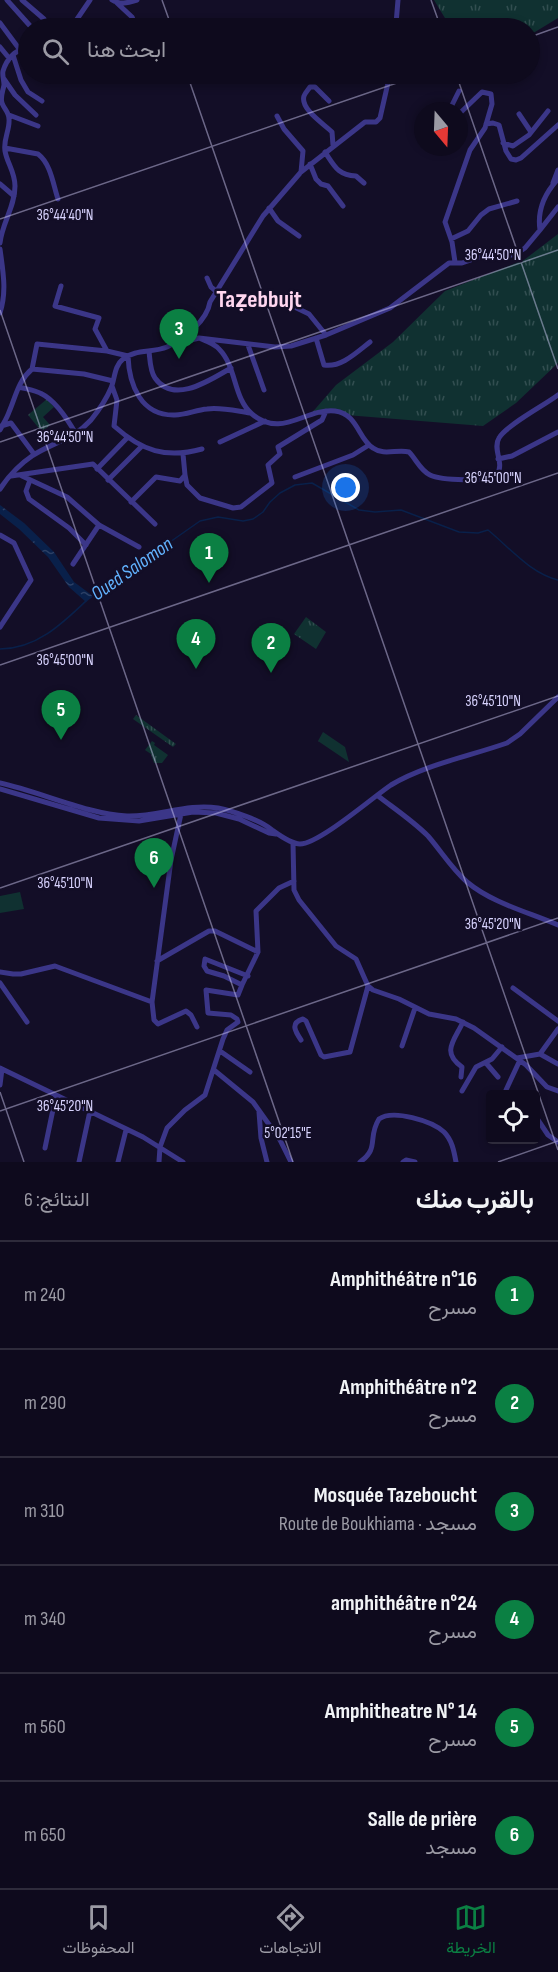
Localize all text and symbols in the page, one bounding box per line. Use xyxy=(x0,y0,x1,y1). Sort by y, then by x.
search box xyxy=(18,18,540,84)
icon: search xyxy=(39,35,72,68)
text: ابحث هنا xyxy=(87,37,166,64)
north arrow xyxy=(414,102,468,156)
text: 36°44'40"N xyxy=(37,206,93,225)
text: 36°44'50"N xyxy=(465,246,521,265)
district label: Taẓebbujt xyxy=(216,285,302,314)
pin: 3 xyxy=(160,310,198,359)
text: 36°44'50"N xyxy=(37,428,93,447)
text: 36°45'00"N xyxy=(464,469,522,488)
your location xyxy=(331,473,360,502)
water label: Oued Salomon xyxy=(86,532,178,606)
pin: 1 xyxy=(190,534,228,583)
pin: 4 xyxy=(176,620,216,669)
pin: 2 xyxy=(252,624,290,673)
text: 36°45'00"N xyxy=(36,651,94,670)
pin: 5 xyxy=(42,690,80,740)
text: 36°45'10"N xyxy=(465,692,521,711)
pin: 6 xyxy=(134,838,174,888)
text: 36°45'10"N xyxy=(37,874,93,893)
text: 36°45'20"N xyxy=(465,915,521,934)
map controls xyxy=(486,1090,540,1144)
button: locate xyxy=(486,1090,540,1144)
text: 36°45'20"N xyxy=(37,1097,93,1116)
text: 5°02'15"E xyxy=(264,1124,312,1143)
text: بالقرب منك xyxy=(416,1185,534,1216)
text: النتائج: 6 xyxy=(24,1188,90,1212)
text: Amphithéâtre n°16 xyxy=(330,1266,477,1293)
text: 240 m xyxy=(24,1283,65,1307)
text: 1 xyxy=(511,1283,518,1307)
text: مسرح xyxy=(428,1296,477,1320)
text: Amphithéâtre n°2 xyxy=(339,1374,477,1401)
text: 290 m xyxy=(24,1391,66,1415)
text: 2 xyxy=(510,1391,519,1415)
text: مسرح xyxy=(428,1404,477,1428)
text: Mosquée Tazeboucht xyxy=(314,1482,477,1509)
text: 310 m xyxy=(24,1499,64,1523)
text: 3 xyxy=(510,1499,519,1523)
text: مسجد · Route de Boukhiama xyxy=(279,1512,477,1536)
text: amphithéâtre n°24 xyxy=(331,1590,477,1617)
text: 340 m xyxy=(24,1607,66,1631)
text: 4 xyxy=(510,1607,519,1631)
text: مسرح xyxy=(428,1620,477,1644)
text: Amphitheatre N° 14 xyxy=(325,1698,477,1725)
text: 560 m xyxy=(24,1715,66,1739)
text: 5 xyxy=(510,1715,519,1739)
text: مسرح xyxy=(428,1728,477,1752)
text: Salle de prière xyxy=(368,1806,477,1833)
text: 650 m xyxy=(24,1823,66,1847)
text: 6 xyxy=(510,1823,519,1847)
text: مسجد xyxy=(425,1836,477,1860)
tab: المحفوظات xyxy=(62,1901,135,1962)
tab: الاتجاهات xyxy=(259,1901,321,1962)
tab: الخريطة xyxy=(446,1901,496,1962)

